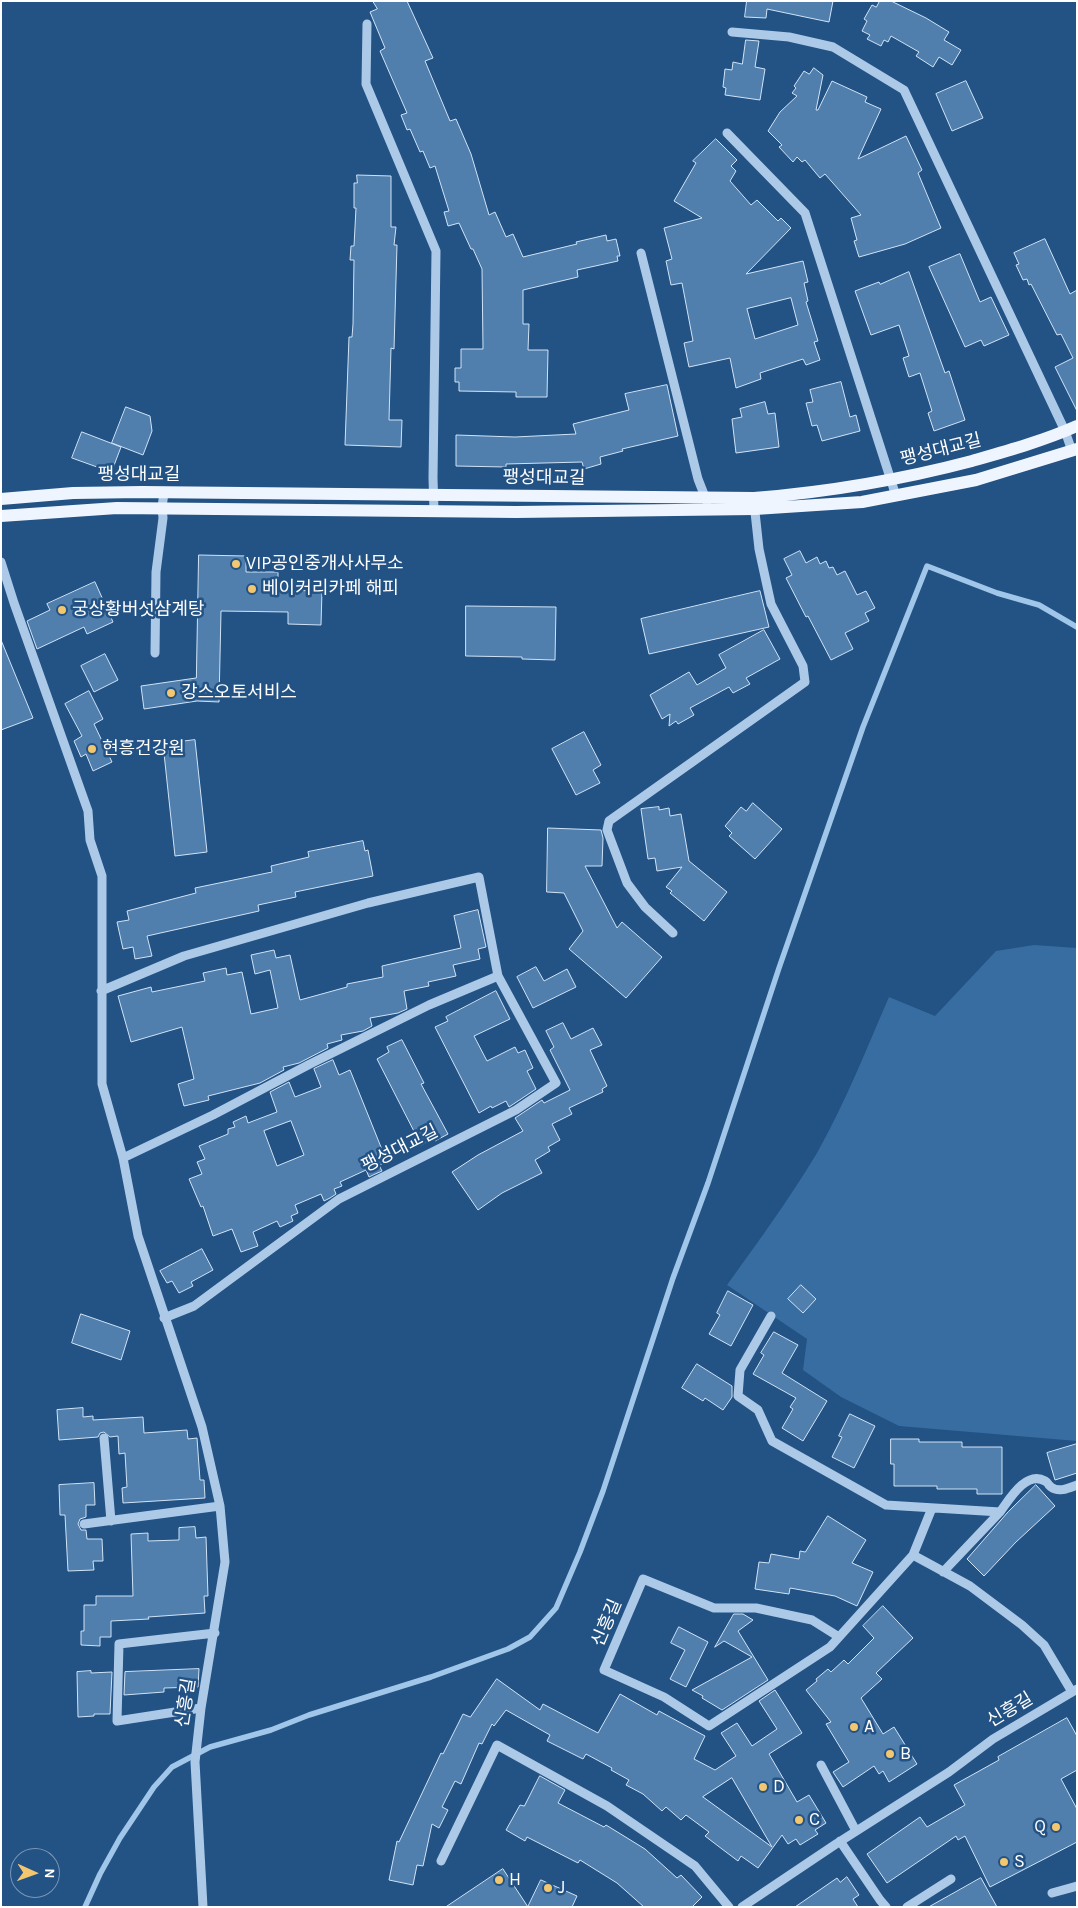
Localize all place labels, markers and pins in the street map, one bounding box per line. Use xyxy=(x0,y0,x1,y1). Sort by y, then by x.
place label: VIP공인중개사사무소 xyxy=(246,553,404,575)
marker: VIP공인중개사사무소 xyxy=(230,558,242,570)
place label: 베이커리카페 해피 xyxy=(262,578,399,600)
marker: 베이커리카페 해피 xyxy=(246,583,258,595)
place label: 궁상황버섯삼계탕 xyxy=(72,599,204,621)
marker: 궁상황버섯삼계탕 xyxy=(56,604,68,616)
place label: 강스오토서비스 xyxy=(181,682,297,704)
marker: 강스오토서비스 xyxy=(165,687,177,699)
place label: 현흥건강원 xyxy=(102,738,185,760)
marker: 현흥건강원 xyxy=(86,743,98,755)
place label: A xyxy=(864,1716,874,1738)
marker: A xyxy=(848,1721,860,1733)
place label: B xyxy=(900,1743,911,1765)
marker: B xyxy=(884,1748,896,1760)
place label: D xyxy=(773,1776,785,1798)
marker: D xyxy=(757,1781,769,1793)
place label: C xyxy=(809,1809,820,1831)
marker: C xyxy=(793,1814,805,1826)
place label: Q xyxy=(1034,1816,1046,1838)
marker: Q xyxy=(1050,1821,1062,1833)
place label: S xyxy=(1014,1851,1025,1873)
marker: S xyxy=(998,1856,1010,1868)
place label: H xyxy=(509,1869,521,1891)
marker: H xyxy=(493,1874,505,1886)
place label: J xyxy=(558,1877,565,1899)
marker: J xyxy=(542,1882,554,1894)

